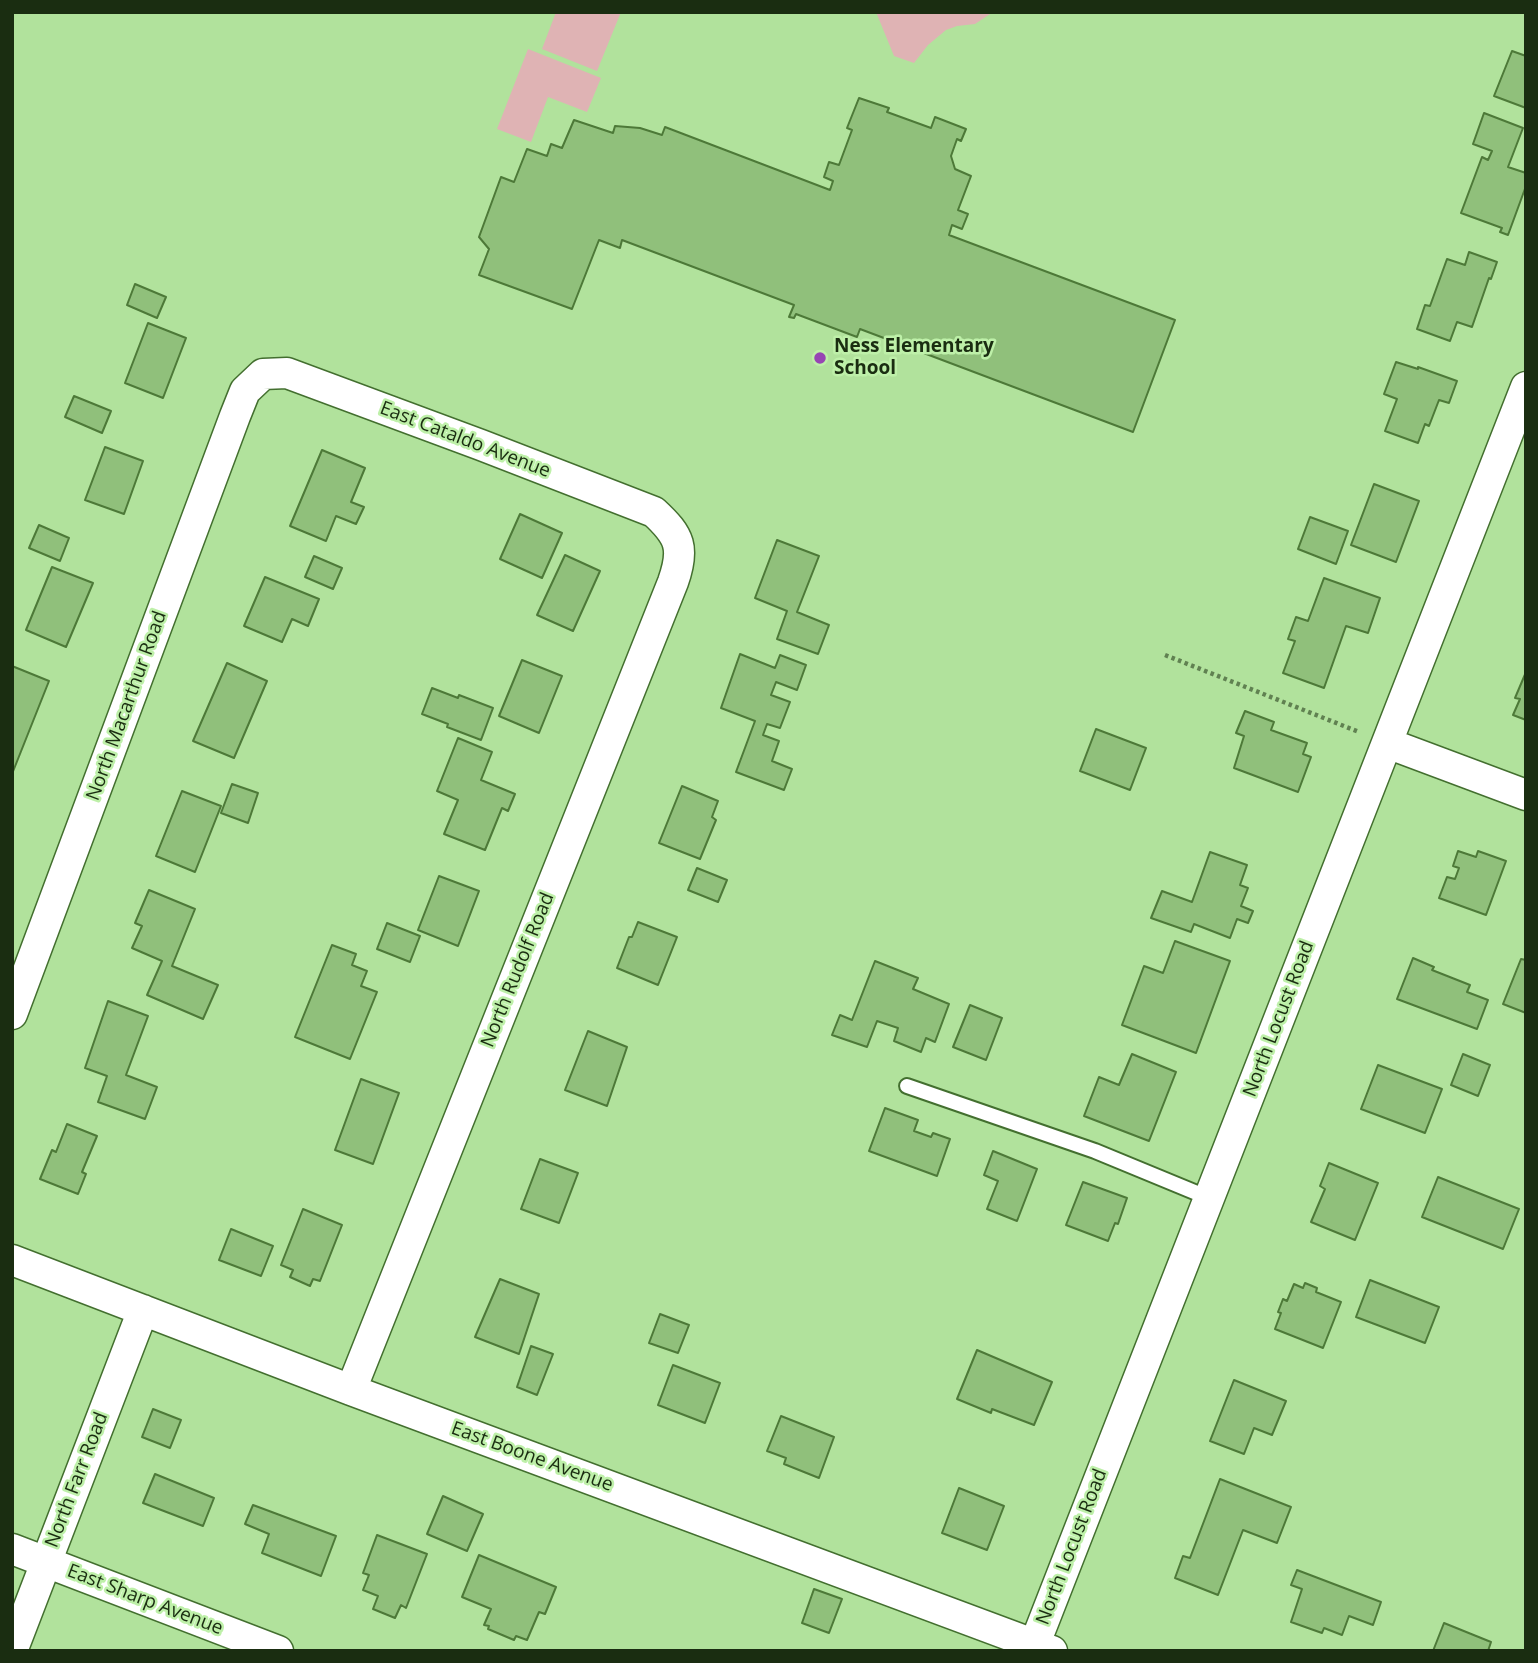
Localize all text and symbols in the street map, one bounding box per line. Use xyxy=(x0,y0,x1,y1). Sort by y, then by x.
place label: Ness Elementary School xyxy=(834,336,994,380)
marker: Ness Elementary School xyxy=(812,350,828,366)
street label: East Cataldo Avenue xyxy=(377,397,553,483)
street label: North Macarthur Road xyxy=(82,608,172,804)
street label: North Rudolf Road xyxy=(477,889,559,1051)
street label: North Locust Road xyxy=(1239,938,1319,1100)
street label: North Farr Road xyxy=(41,1409,113,1551)
street label: East Boone Avenue xyxy=(448,1417,616,1497)
street label: North Locust Road xyxy=(1032,1466,1112,1628)
street label: East Sharp Avenue xyxy=(64,1560,226,1640)

